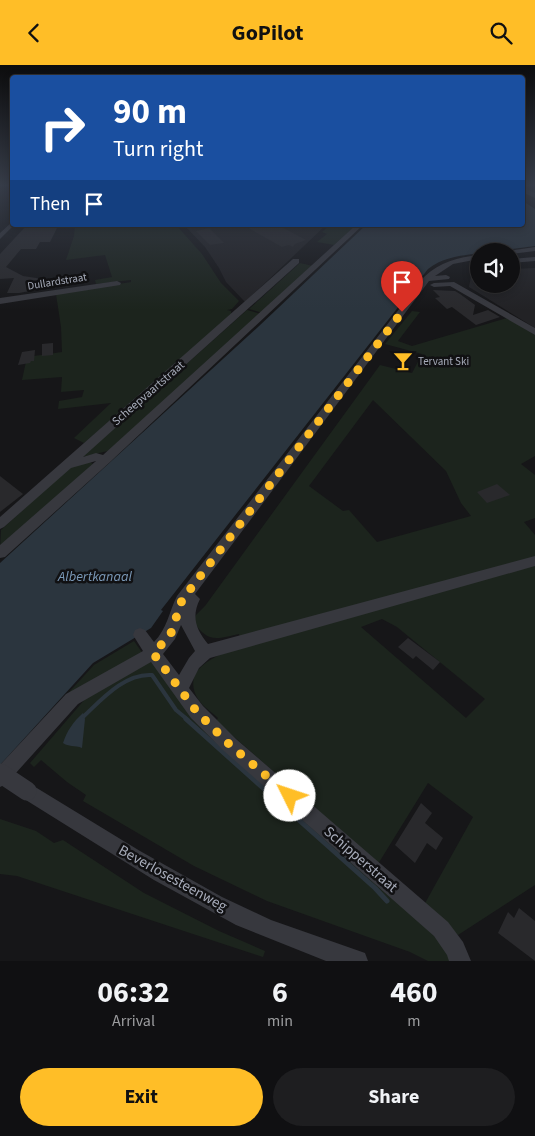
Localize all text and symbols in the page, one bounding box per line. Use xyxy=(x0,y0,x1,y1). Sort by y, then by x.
text: GoPilot xyxy=(232,17,303,49)
icon: back xyxy=(20,19,48,47)
icon: search xyxy=(487,19,515,47)
text: 90 m xyxy=(113,87,187,137)
icon: right xyxy=(30,95,95,160)
text: Turn right xyxy=(113,133,203,165)
icon: arrive xyxy=(80,190,108,218)
text: Then xyxy=(30,191,70,218)
map controls xyxy=(470,243,520,293)
button: sound xyxy=(470,243,520,293)
pin xyxy=(381,261,423,312)
icon: arrive xyxy=(388,268,416,296)
street label: Dullardstraat xyxy=(26,269,88,294)
bar icon: Tervant Ski xyxy=(392,350,414,372)
place label: Tervant Ski xyxy=(418,354,469,369)
street label: Scheepvaartstraat xyxy=(108,357,188,430)
water label: Albertkanaal xyxy=(57,567,132,587)
position arrow xyxy=(263,769,315,821)
street label: Schipperstraat xyxy=(319,821,402,897)
street label: Beverlosesteenweg xyxy=(115,840,231,917)
text: 06:32 xyxy=(97,971,170,1014)
text: 6 xyxy=(272,971,288,1014)
text: 460 xyxy=(390,971,438,1014)
text: Arrival xyxy=(112,1010,155,1032)
text: min xyxy=(267,1010,293,1032)
text: m xyxy=(407,1010,421,1032)
button: Exit xyxy=(20,1068,263,1126)
button: Share xyxy=(273,1068,515,1126)

